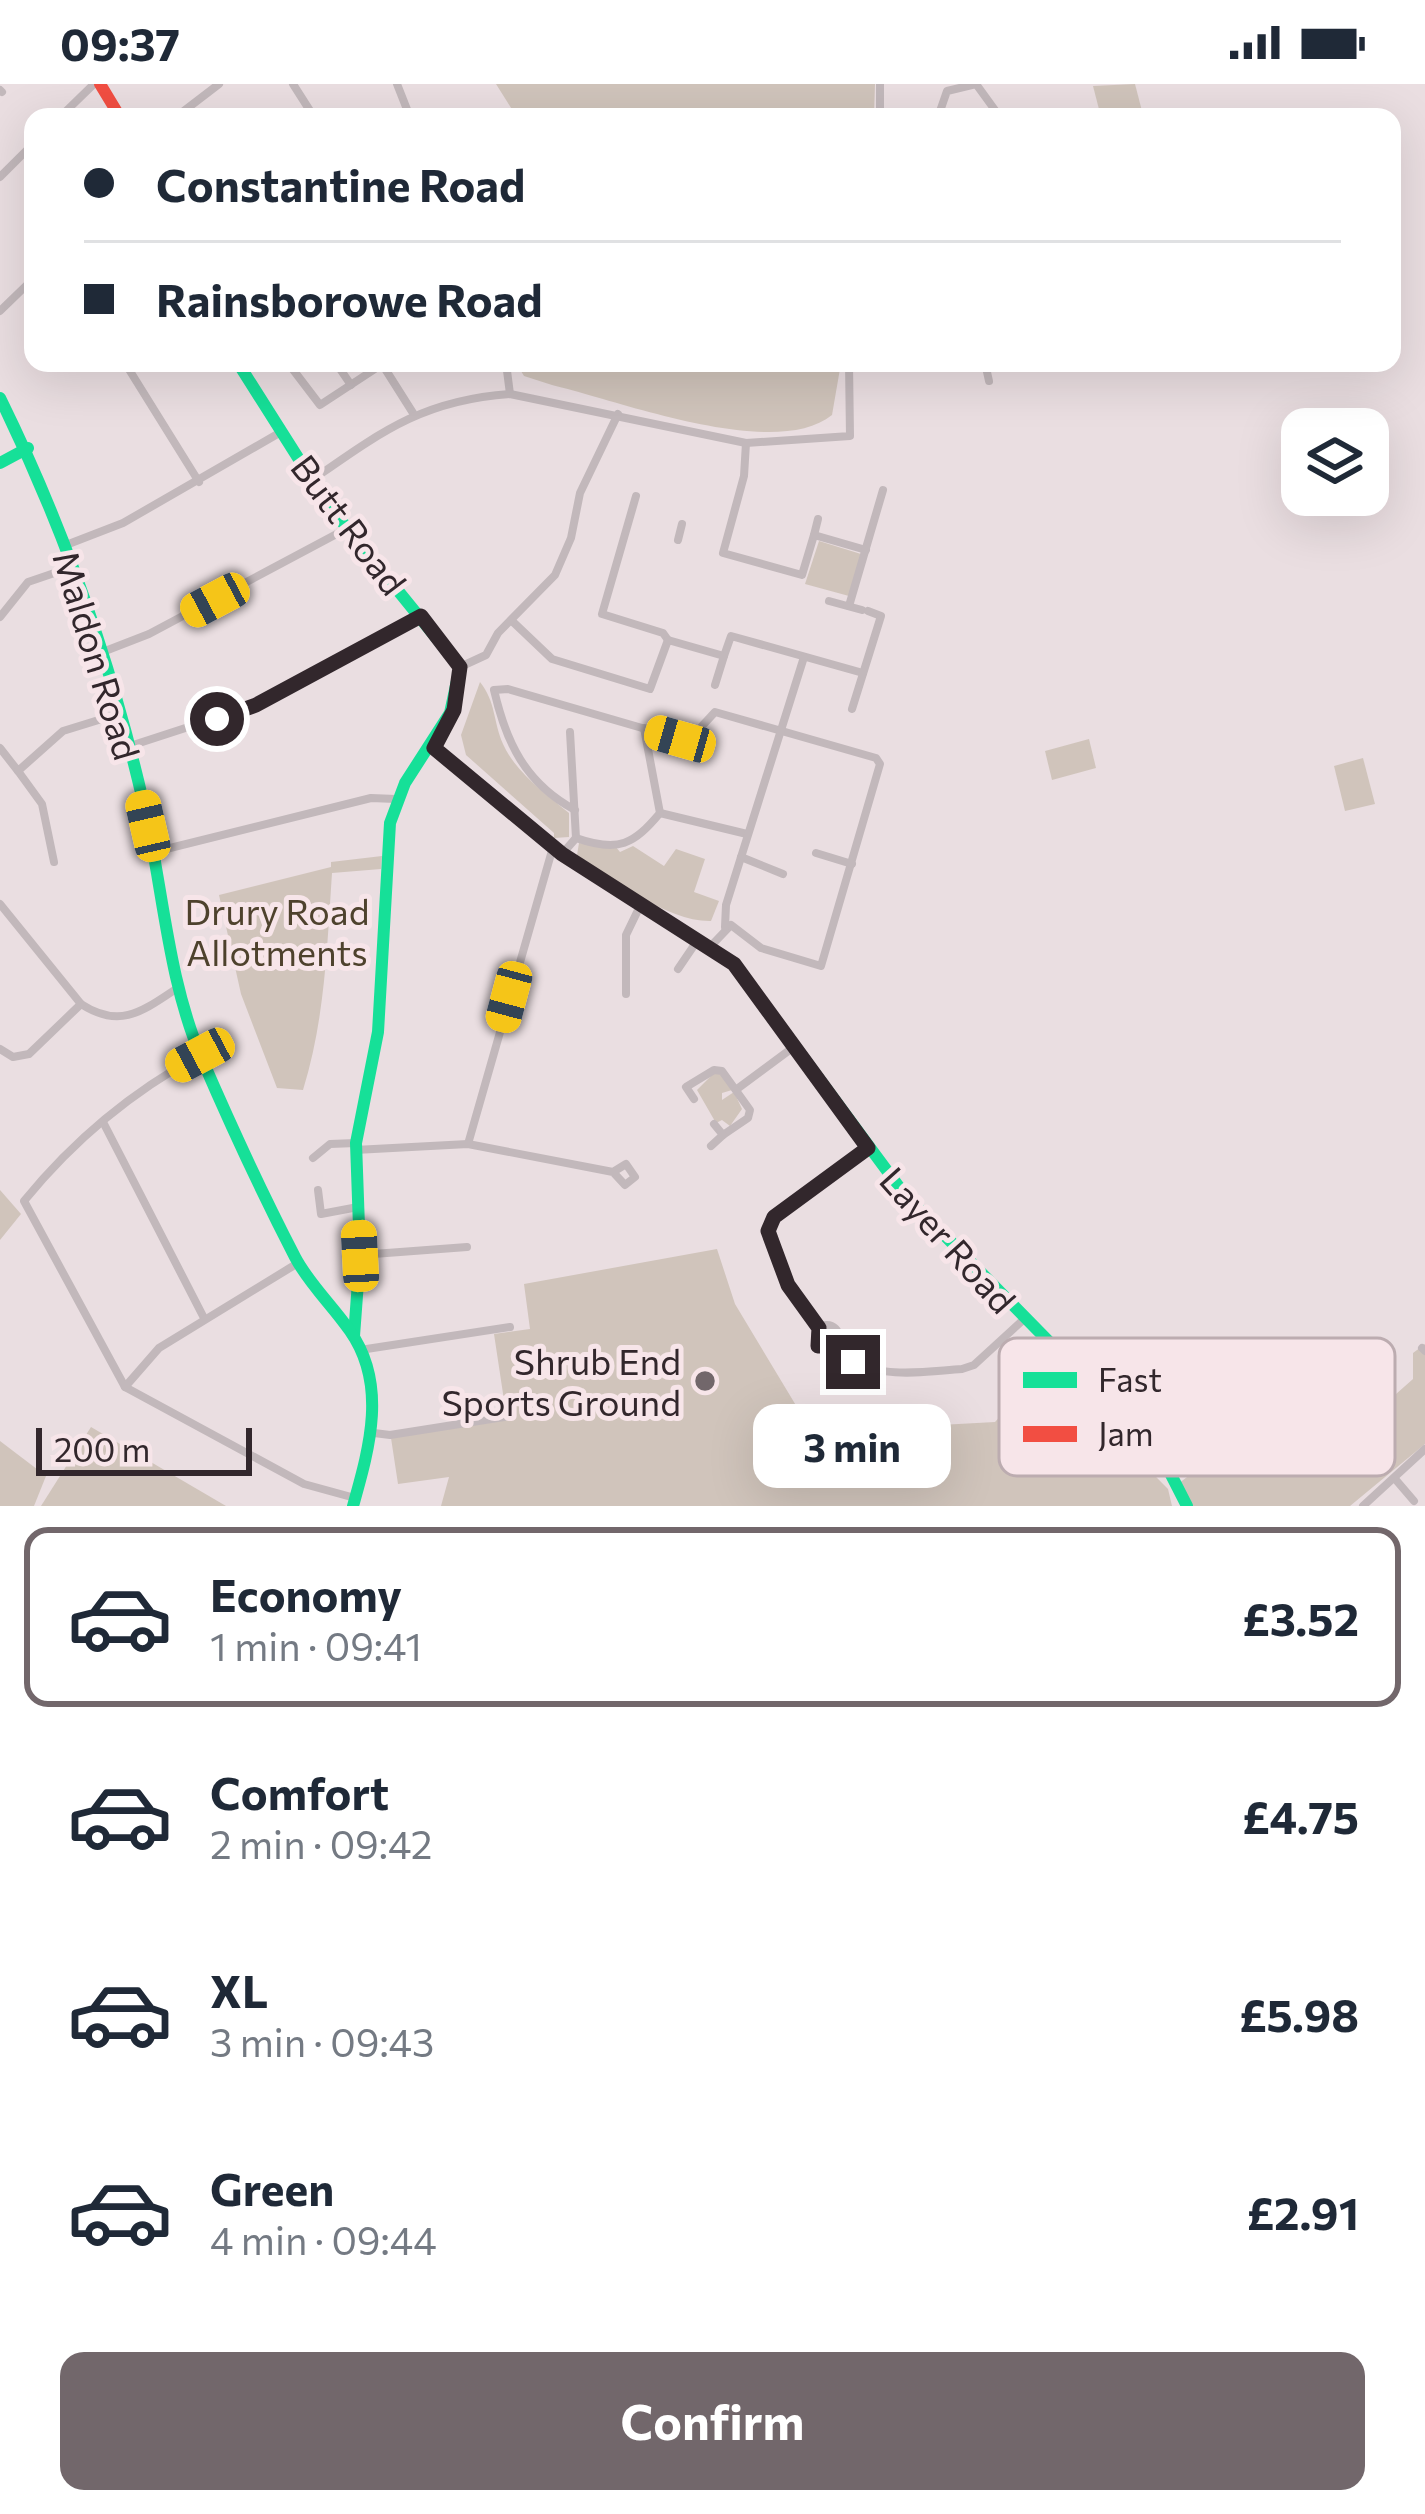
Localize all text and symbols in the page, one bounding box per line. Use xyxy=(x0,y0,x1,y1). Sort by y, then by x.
text: 09:37 xyxy=(60,15,180,70)
text: Constantine Road xyxy=(156,156,525,211)
text: Rainsborowe Road xyxy=(156,271,543,326)
map controls xyxy=(1281,408,1389,516)
button: layers xyxy=(1281,408,1389,516)
street label: Butt Road xyxy=(283,445,417,603)
street label: Maldon Road xyxy=(45,545,151,765)
car xyxy=(175,567,255,633)
route start xyxy=(190,692,244,746)
car xyxy=(640,712,720,766)
car xyxy=(122,787,174,865)
park label: Drury Road Allotments xyxy=(185,888,369,973)
car xyxy=(482,958,536,1036)
car xyxy=(160,1022,240,1088)
street label: Layer Road xyxy=(872,1157,1026,1321)
car xyxy=(340,1219,380,1293)
route end xyxy=(826,1335,880,1389)
place label: Shrub End Sports Ground xyxy=(441,1338,681,1423)
legend xyxy=(999,1338,1395,1476)
text: Fast xyxy=(1098,1358,1162,1399)
marker: Shrub End Sports Ground xyxy=(692,1368,718,1394)
callout: 3 min xyxy=(754,1404,952,1488)
text: Jam xyxy=(1098,1412,1154,1453)
scale bar xyxy=(36,1422,252,1475)
text: 3 min xyxy=(803,1422,901,1470)
text: 200 m xyxy=(54,1428,150,1469)
icon: car xyxy=(66,1563,174,1671)
text: Economy xyxy=(210,1566,402,1621)
text: £3.52 xyxy=(1242,1590,1359,1645)
text: 1 min · 09:41 xyxy=(210,1621,422,1669)
icon: car xyxy=(66,1761,174,1869)
text: Comfort xyxy=(210,1764,389,1819)
text: £4.75 xyxy=(1242,1788,1359,1843)
text: 2 min · 09:42 xyxy=(210,1819,432,1867)
icon: car xyxy=(66,1959,174,2067)
text: XL xyxy=(210,1962,268,2017)
text: £5.98 xyxy=(1239,1986,1359,2041)
text: 3 min · 09:43 xyxy=(210,2017,434,2065)
icon: car xyxy=(66,2157,174,2265)
text: Green xyxy=(210,2160,334,2215)
text: £2.91 xyxy=(1247,2184,1359,2239)
text: 4 min · 09:44 xyxy=(210,2215,437,2263)
button: Confirm xyxy=(60,2352,1365,2490)

